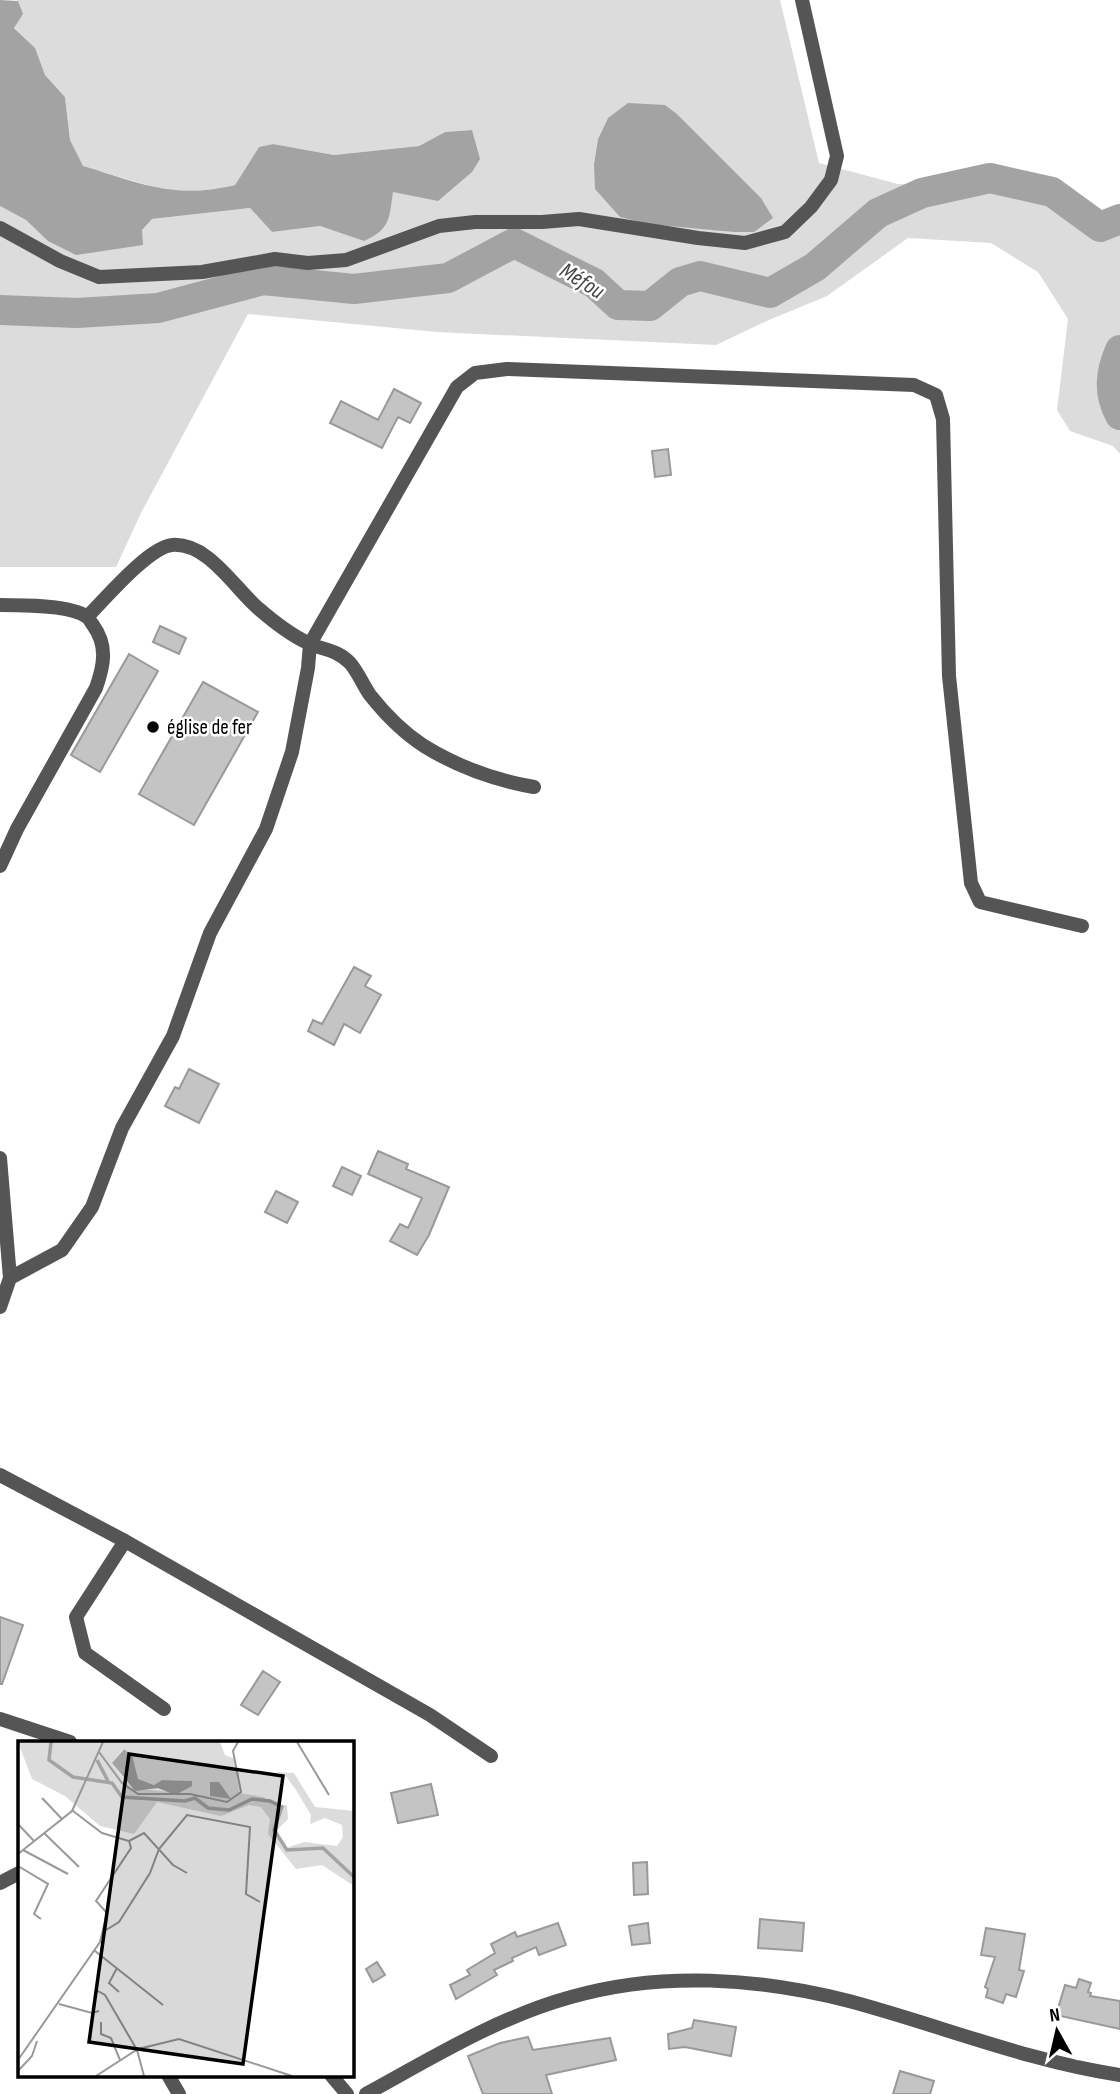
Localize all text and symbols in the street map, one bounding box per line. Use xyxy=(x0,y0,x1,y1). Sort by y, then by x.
water label: Méfou xyxy=(555,257,610,306)
place label: église de fer xyxy=(167,715,252,740)
marker: église de fer xyxy=(145,719,161,735)
inset map xyxy=(18,1741,354,2076)
north arrow xyxy=(1022,1996,1092,2066)
text: N xyxy=(1048,2004,1061,2028)

